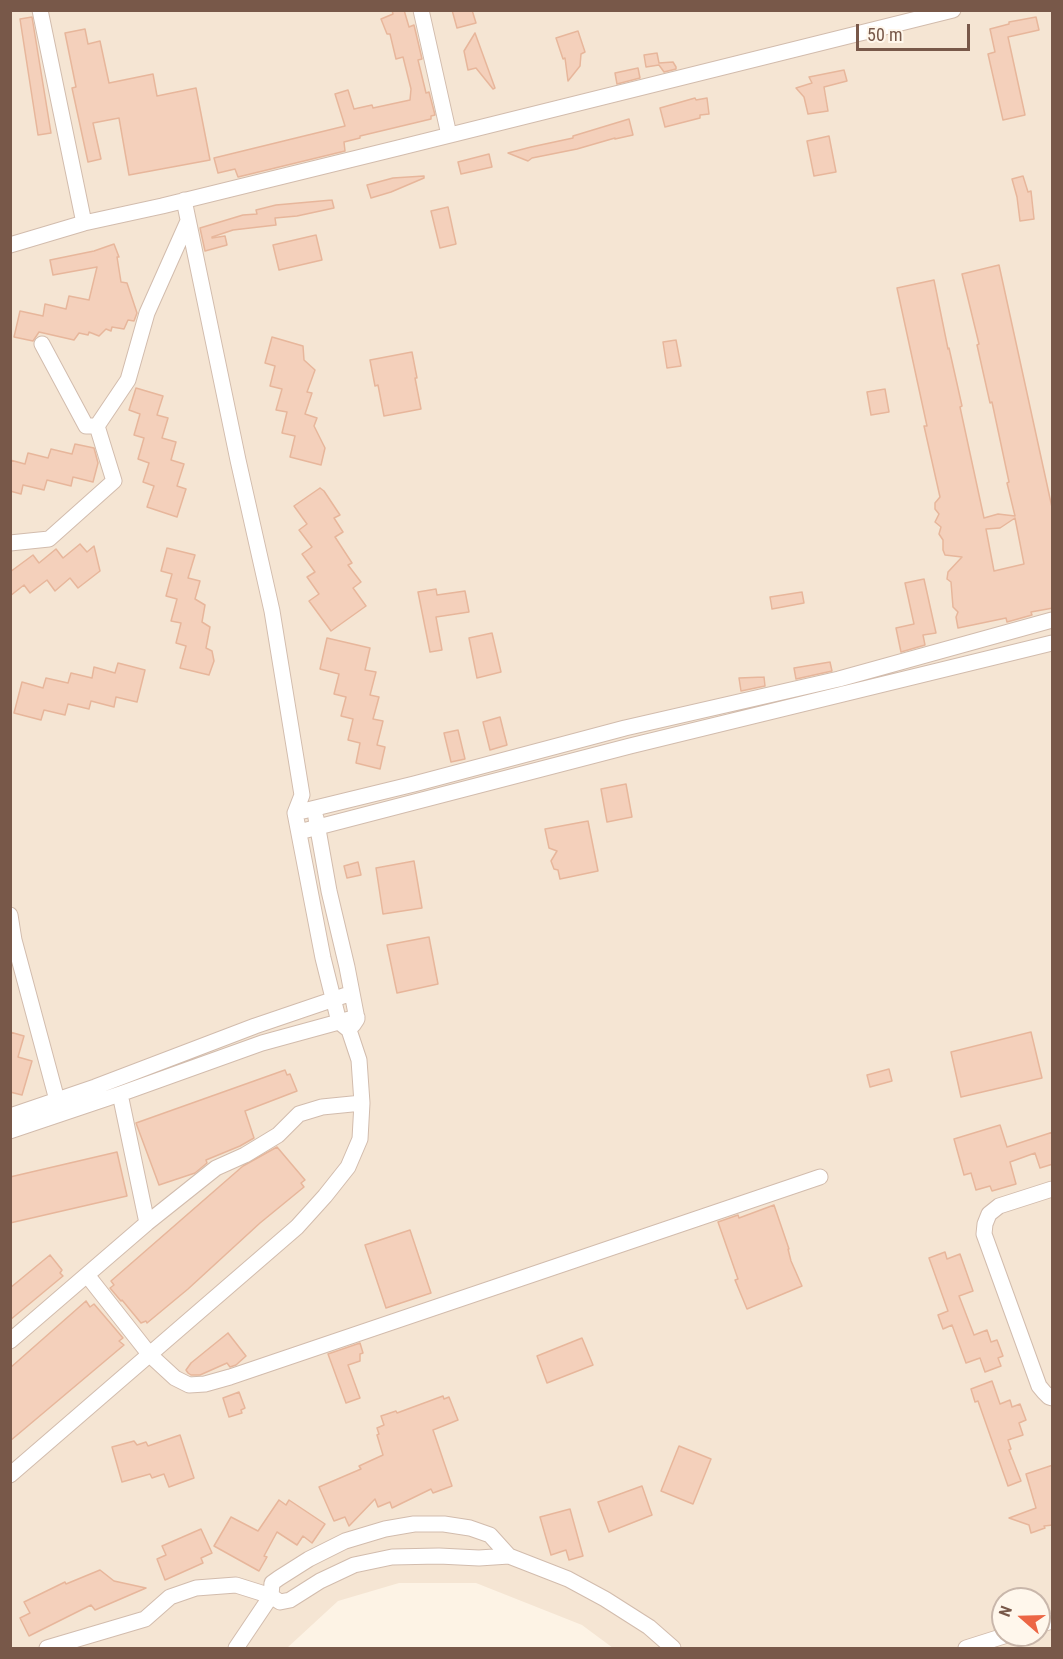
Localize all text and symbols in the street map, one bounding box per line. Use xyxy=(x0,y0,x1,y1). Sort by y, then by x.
scale bar xyxy=(859,12,973,50)
text: 50 m xyxy=(867,24,902,45)
north arrow xyxy=(991,1587,1051,1647)
text: N xyxy=(995,1604,1016,1619)

